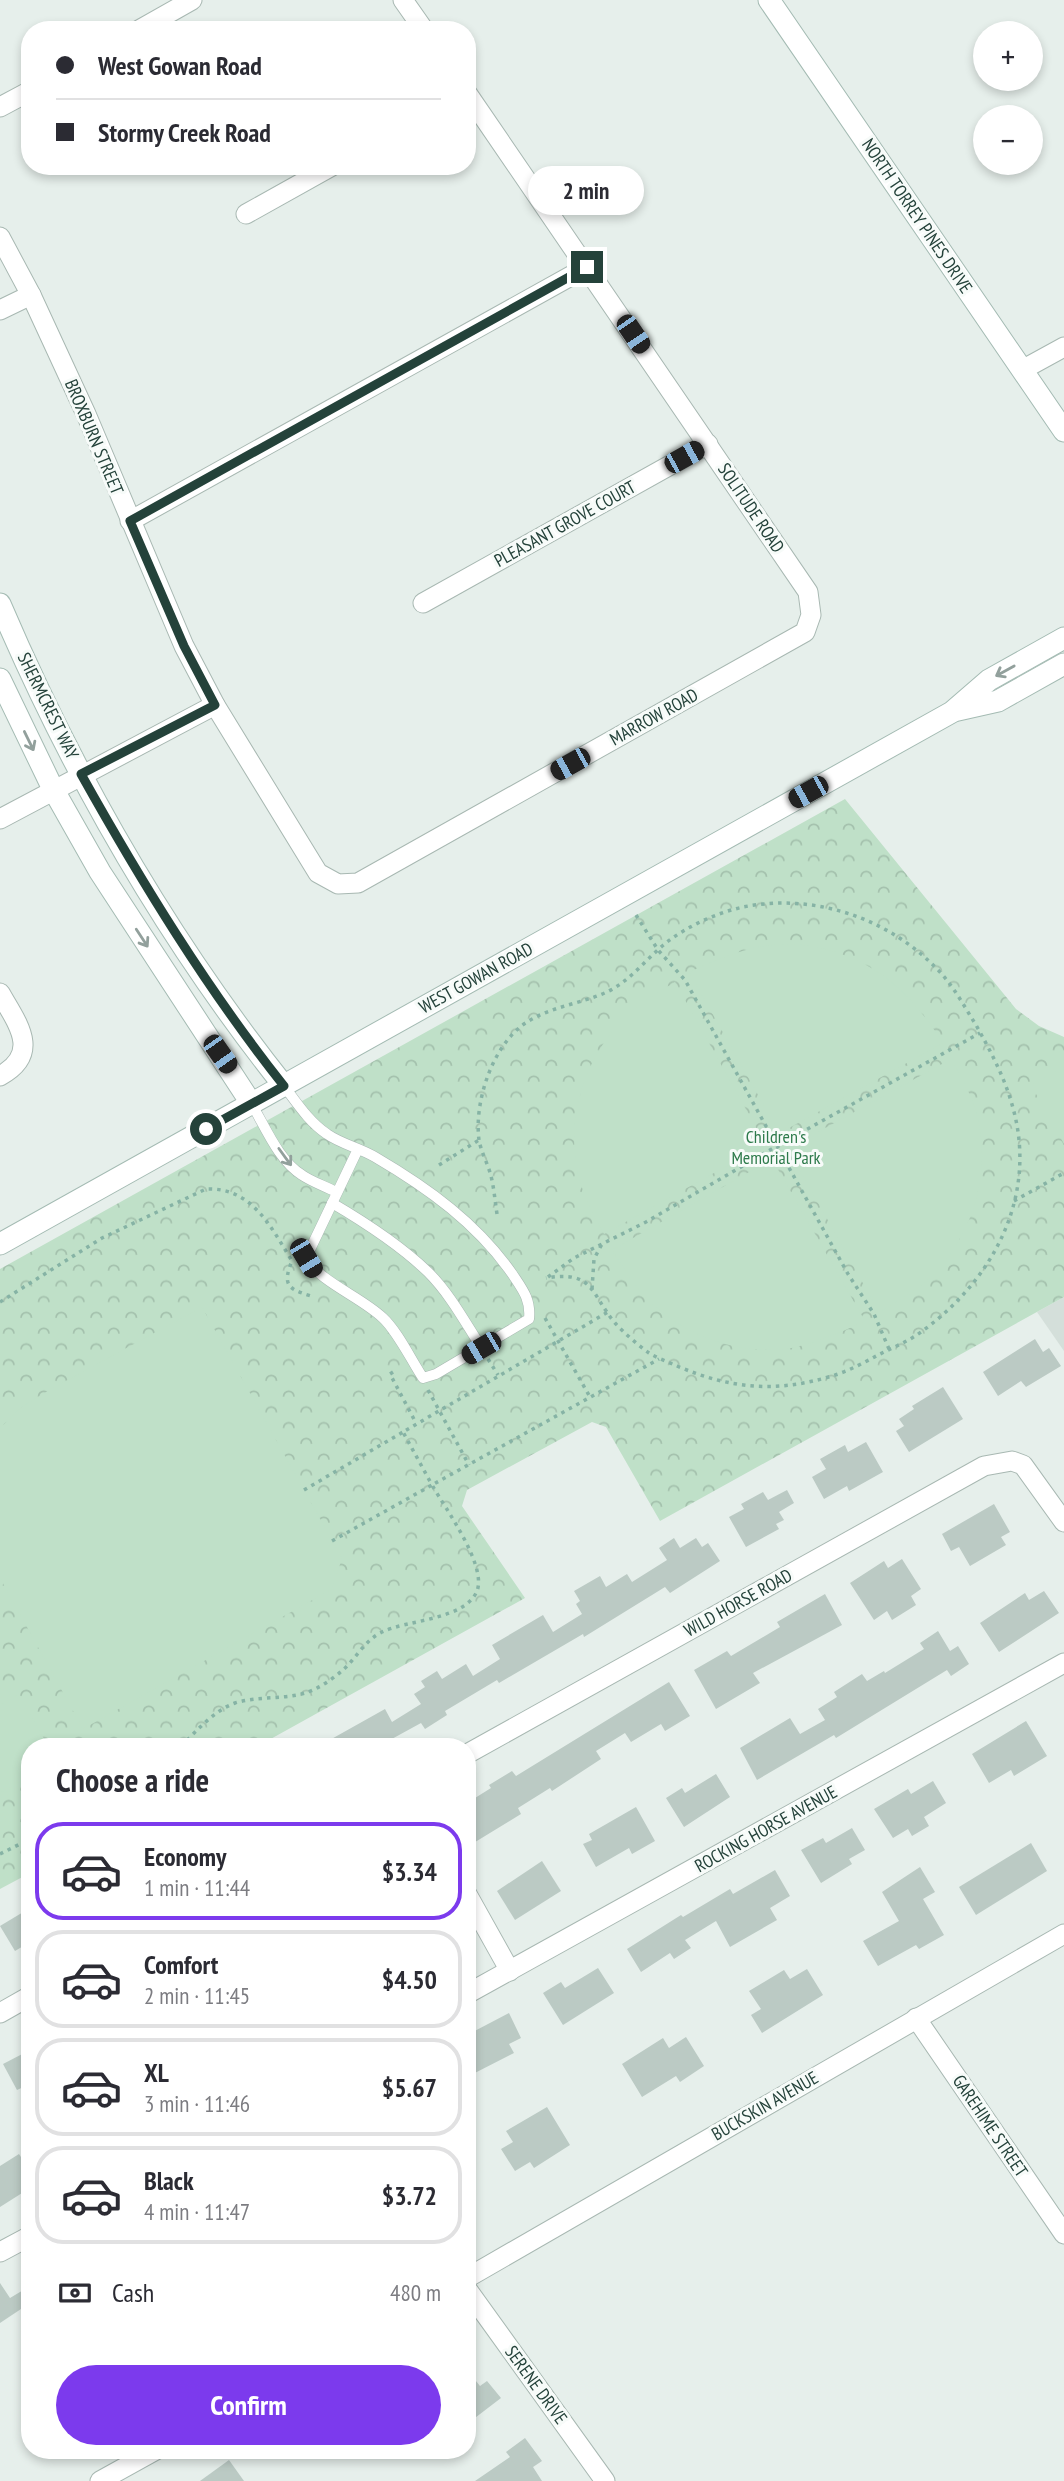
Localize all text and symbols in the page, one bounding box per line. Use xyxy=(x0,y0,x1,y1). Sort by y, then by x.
map controls xyxy=(973,21,1043,175)
button: + xyxy=(973,21,1043,91)
text: West Gowan Road xyxy=(98,49,262,82)
button: − xyxy=(973,105,1043,175)
text: Stormy Creek Road xyxy=(98,116,271,149)
street label: NORTH TORREY PINES DRIVE xyxy=(857,134,978,298)
callout: 2 min xyxy=(529,166,645,215)
text: 2 min xyxy=(563,176,609,205)
route end xyxy=(571,251,603,283)
car xyxy=(613,311,654,357)
street label: BROXBURN STREET xyxy=(60,376,129,498)
car xyxy=(661,438,708,476)
street label: SOLITUDE ROAD xyxy=(713,458,790,557)
street label: PLEASANT GROVE COURT xyxy=(490,475,640,572)
street label: SHERMCREST WAY xyxy=(13,649,85,764)
one-way arrow xyxy=(996,664,1016,678)
street label: MARROW ROAD xyxy=(606,683,702,750)
one-way arrow xyxy=(23,730,36,751)
car xyxy=(547,745,594,783)
car xyxy=(785,773,832,811)
one-way arrow xyxy=(135,928,149,948)
street label: WEST GOWAN ROAD xyxy=(415,937,537,1018)
car xyxy=(200,1031,241,1077)
route start xyxy=(190,1113,222,1145)
park label: Children's Memorial Park xyxy=(731,1125,821,1169)
one-way arrow xyxy=(278,1147,292,1166)
car xyxy=(287,1235,326,1281)
car xyxy=(458,1328,505,1368)
street label: WILD HORSE ROAD xyxy=(680,1563,796,1642)
text: Choose a ride xyxy=(56,1759,209,1801)
street label: ROCKING HORSE AVENUE xyxy=(691,1780,841,1877)
icon: car xyxy=(60,1840,123,1903)
text: Economy xyxy=(144,1840,226,1873)
text: $3.34 xyxy=(382,1855,437,1888)
text: 1 min · 11:44 xyxy=(144,1873,250,1902)
icon: car xyxy=(60,1948,123,2011)
text: Comfort xyxy=(144,1948,218,1981)
text: $4.50 xyxy=(382,1963,437,1996)
text: 2 min · 11:45 xyxy=(144,1981,250,2010)
icon: car xyxy=(60,2056,123,2119)
text: XL xyxy=(144,2056,169,2089)
street label: BUCKSKIN AVENUE xyxy=(707,2066,822,2145)
street label: GAREHIME STREET xyxy=(948,2070,1033,2181)
text: $5.67 xyxy=(382,2071,437,2104)
text: 3 min · 11:46 xyxy=(144,2089,250,2118)
icon: car xyxy=(60,2164,123,2227)
text: Black xyxy=(144,2164,194,2197)
text: $3.72 xyxy=(382,2179,437,2212)
text: 4 min · 11:47 xyxy=(144,2197,250,2226)
icon: cash xyxy=(56,2274,94,2312)
text: Cash xyxy=(112,2276,154,2309)
text: 480 m xyxy=(390,2278,441,2307)
street label: SERENE DRIVE xyxy=(500,2341,573,2428)
button: Confirm xyxy=(56,2365,441,2445)

